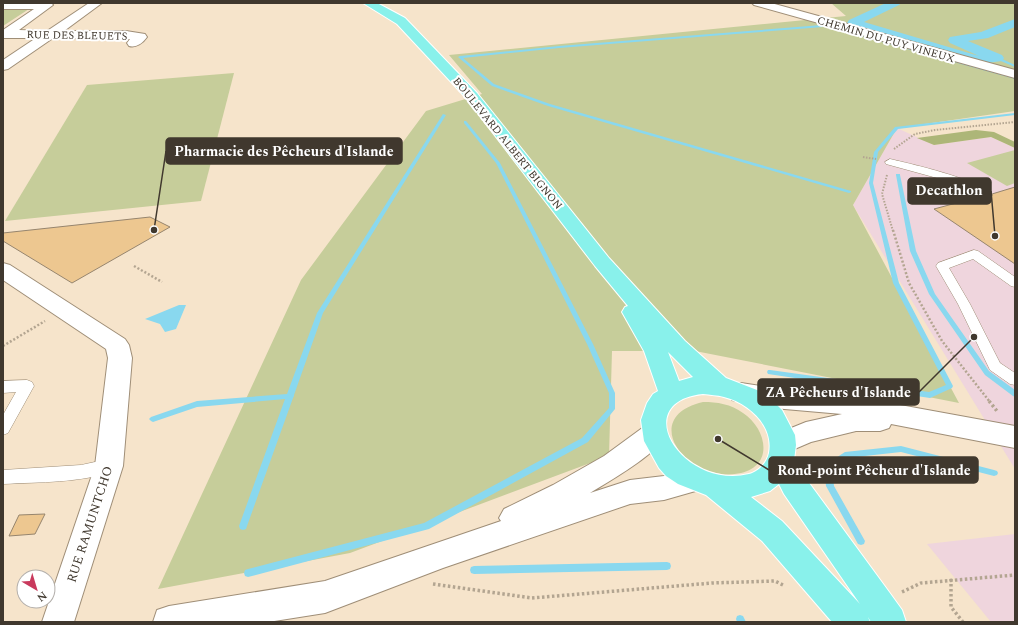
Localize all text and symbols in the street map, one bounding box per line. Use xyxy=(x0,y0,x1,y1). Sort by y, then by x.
street label: CHEMIN DU PUY VINEUX xyxy=(815,12,957,67)
street label: RUE DES BLEUETS xyxy=(26,26,128,45)
street label: BOULEVARD ALBERT BIGNON xyxy=(449,73,567,213)
callout: Pharmacie des Pêcheurs d'Islande xyxy=(166,138,402,164)
text: Pharmacie des Pêcheurs d'Islande xyxy=(174,141,394,162)
callout: Decathlon xyxy=(908,178,991,204)
text: Decathlon xyxy=(915,180,983,201)
callout: ZA Pêcheurs d'Islande xyxy=(758,379,919,405)
text: ZA Pêcheurs d'Islande xyxy=(765,382,911,403)
callout: Rond-point Pêcheur d'Islande xyxy=(769,457,978,483)
text: Rond-point Pêcheur d'Islande xyxy=(777,460,971,481)
street label: RUE RAMUNTCHO xyxy=(62,463,118,585)
north arrow xyxy=(16,569,56,609)
text: N xyxy=(33,587,51,606)

